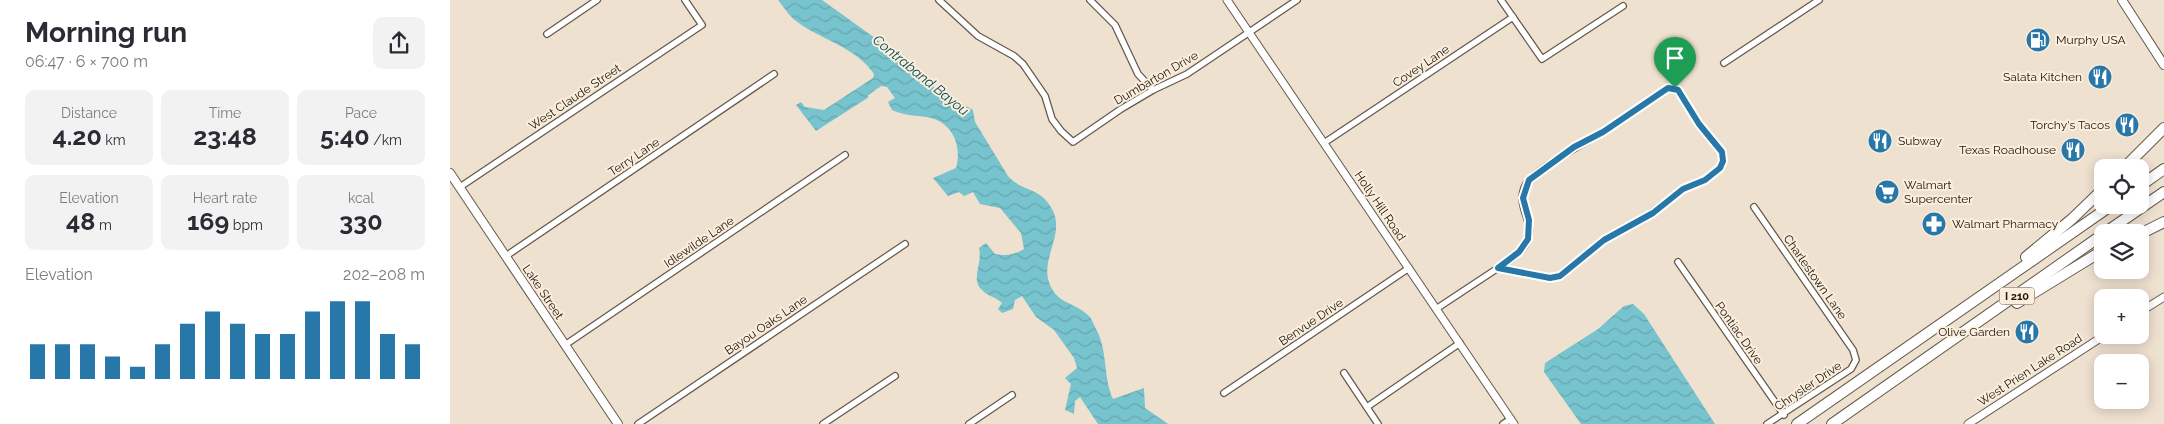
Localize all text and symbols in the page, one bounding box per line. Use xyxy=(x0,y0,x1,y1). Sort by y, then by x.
text: Morning run xyxy=(25,16,187,49)
button: share xyxy=(373,17,425,69)
fuel station icon: Murphy USA xyxy=(2025,27,2051,53)
water label: Contraband Bayou xyxy=(870,31,972,119)
place label: Murphy USA xyxy=(2056,33,2126,47)
pin xyxy=(1654,37,1696,88)
street label: Covey Lane xyxy=(1390,42,1452,90)
icon: arrive xyxy=(1661,44,1689,72)
street label: Dumbarton Drive xyxy=(1112,48,1200,108)
text: 06:47 · 6 × 700 m xyxy=(25,52,148,71)
street label: West Claude Street xyxy=(526,61,624,133)
restaurant icon: Salata Kitchen xyxy=(2087,64,2113,90)
place label: Salata Kitchen xyxy=(2003,70,2082,84)
text: Distance xyxy=(61,105,117,121)
text: Time xyxy=(209,105,241,121)
text: Pace xyxy=(345,105,377,121)
restaurant icon: Torchy's Tacos xyxy=(2114,112,2140,138)
place label: Torchy's Tacos xyxy=(2030,118,2110,132)
text: 4.20 xyxy=(52,121,102,151)
text: 23:48 xyxy=(193,121,257,151)
text: 5:40 xyxy=(320,121,370,151)
restaurant icon: Subway xyxy=(1867,128,1893,154)
text: km xyxy=(102,132,126,148)
text: /km xyxy=(370,132,402,148)
place label: Subway xyxy=(1898,134,1943,148)
street label: Terry Lane xyxy=(606,135,662,179)
restaurant icon: Texas Roadhouse xyxy=(2060,137,2086,163)
place label: Texas Roadhouse xyxy=(1959,143,2056,157)
map controls xyxy=(2094,159,2149,409)
button: locate xyxy=(2094,159,2149,214)
street label: Holly Hill Road xyxy=(1352,169,1408,243)
place label: Walmart Supercenter xyxy=(1904,178,1973,206)
supermarket icon: Walmart Supercenter xyxy=(1874,179,1900,205)
text: Elevation xyxy=(59,190,119,206)
text: Heart rate xyxy=(193,190,257,206)
text: kcal xyxy=(348,190,374,206)
text: 48 xyxy=(66,206,95,236)
text: 169 xyxy=(187,206,229,236)
text: 330 xyxy=(339,206,383,236)
pharmacy icon: Walmart Pharmacy xyxy=(1921,211,1947,237)
street label: Idlewilde Lane xyxy=(661,213,737,271)
text: m xyxy=(95,217,112,233)
text: bpm xyxy=(229,217,263,233)
place label: Walmart Pharmacy xyxy=(1952,217,2059,231)
button: layers xyxy=(2094,224,2149,279)
street label: Charlestown Lane xyxy=(1780,232,1850,322)
street label: Lake Street xyxy=(520,262,566,322)
text: Elevation xyxy=(25,265,93,284)
text: 202–208 m xyxy=(343,265,425,284)
road number: I 210 xyxy=(2000,288,2034,304)
button: + xyxy=(2094,289,2149,344)
street label: Bayou Oaks Lane xyxy=(722,292,810,358)
street label: Benvue Drive xyxy=(1276,295,1346,349)
street label: Pontiac Drive xyxy=(1712,299,1766,367)
restaurant icon: Olive Garden xyxy=(2014,319,2040,345)
place label: Olive Garden xyxy=(1938,325,2010,339)
street label: West Prien Lake Road xyxy=(1975,331,2085,409)
button: − xyxy=(2094,354,2149,409)
street label: Chrysler Drive xyxy=(1772,359,1844,413)

